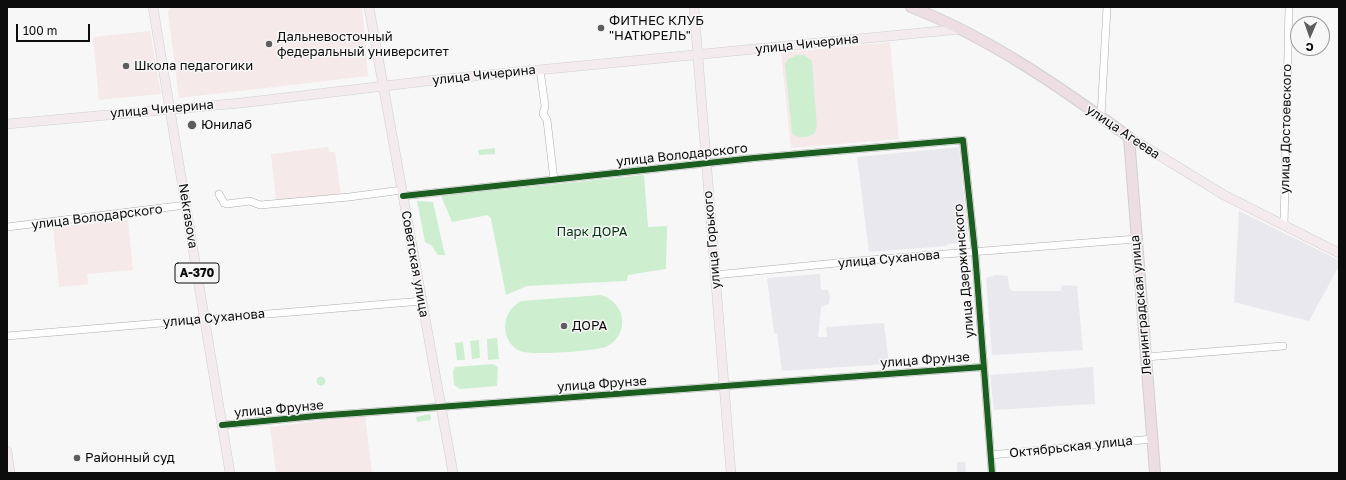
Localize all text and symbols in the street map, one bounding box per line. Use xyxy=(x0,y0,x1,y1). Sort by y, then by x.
place label: ФИТНЕС КЛУБ "НАТЮРЕЛЬ" xyxy=(609,13,704,44)
scale bar xyxy=(18,16,92,42)
north arrow xyxy=(1290,16,1330,56)
text: 100 m xyxy=(23,23,57,38)
marker: ФИТНЕС КЛУБ "НАТЮРЕЛЬ" xyxy=(596,23,606,33)
place label: Дальневосточный федеральный университет xyxy=(277,29,449,60)
street label: улица Чичерина xyxy=(755,31,859,57)
marker: Дальневосточный федеральный университет xyxy=(264,39,274,49)
text: С xyxy=(1305,41,1314,54)
place label: Школа педагогики xyxy=(134,58,253,74)
marker: Школа педагогики xyxy=(121,61,131,71)
street label: улица Чичерина xyxy=(432,62,536,88)
street label: улица Достоевского xyxy=(1277,64,1295,194)
street label: улица Чичерина xyxy=(110,97,214,121)
street label: улица Агеева xyxy=(1083,102,1163,162)
place label: Юнилаб xyxy=(201,117,252,133)
marker: Юнилаб xyxy=(186,119,198,131)
street label: улица Володарского xyxy=(616,140,748,170)
street label: Nekrasova xyxy=(175,182,201,250)
street label: улица Горького xyxy=(700,190,724,290)
street label: улица Володарского xyxy=(31,201,163,233)
street label: улица Дзержинского xyxy=(950,203,978,339)
street label: Советская улица xyxy=(398,209,432,319)
park label: Парк ДОРА xyxy=(557,224,627,240)
street label: Ленинградская улица xyxy=(1127,234,1155,376)
street label: улица Суханова xyxy=(837,247,941,271)
road number: А-370 xyxy=(175,263,219,283)
street label: улица Суханова xyxy=(162,306,266,330)
place label: ДОРА xyxy=(572,318,607,334)
marker: ДОРА xyxy=(559,321,569,331)
street label: улица Фрунзе xyxy=(880,349,970,371)
street label: улица Фрунзе xyxy=(557,373,647,395)
street label: улица Фрунзе xyxy=(234,397,324,421)
street label: Октябрьская улица xyxy=(1009,433,1133,461)
place label: Районный суд xyxy=(85,450,175,466)
marker: Районный суд xyxy=(72,453,82,463)

